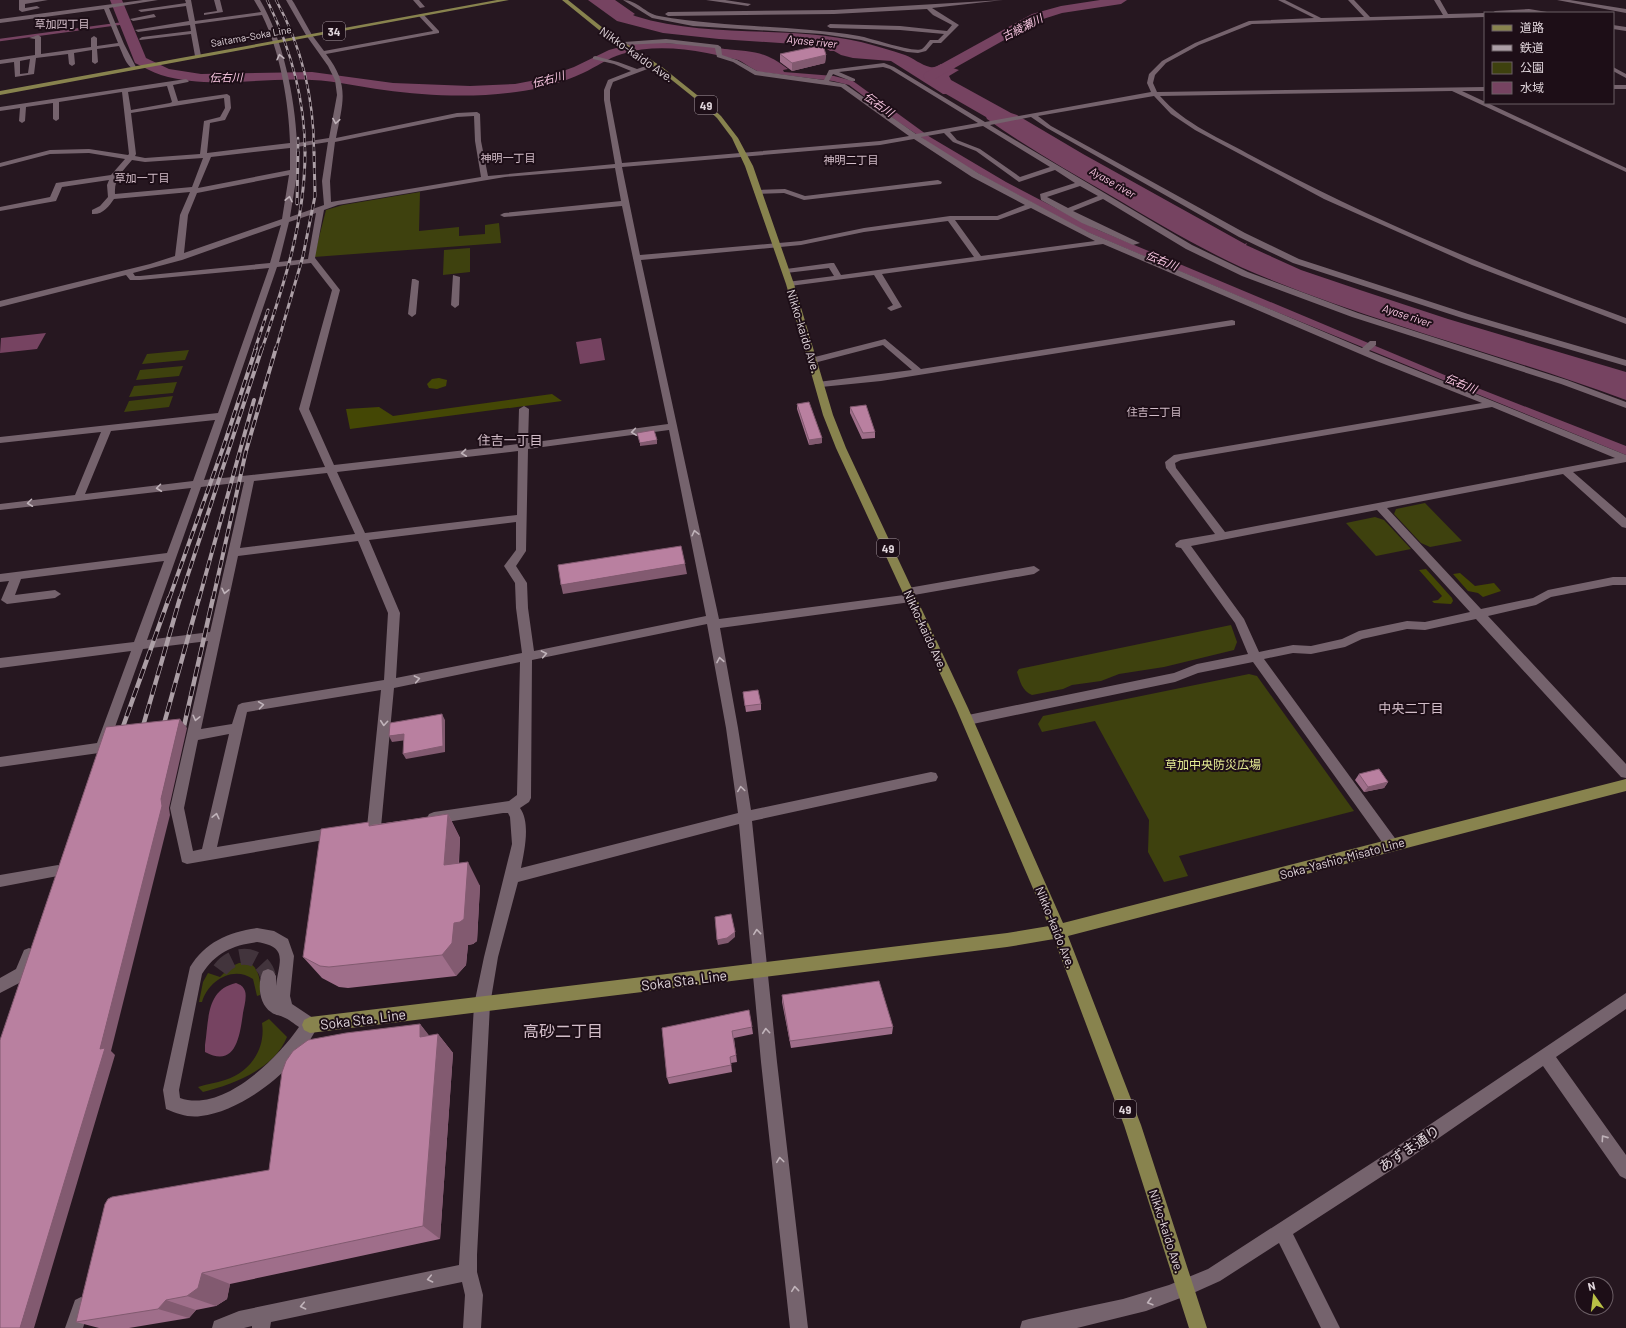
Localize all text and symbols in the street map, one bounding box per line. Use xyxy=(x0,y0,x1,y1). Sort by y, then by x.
water label: 古綾瀬川 xyxy=(999,11,1045,43)
legend xyxy=(1484,12,1614,104)
district label: 草加四丁目 xyxy=(35,17,90,30)
text: 道路 xyxy=(1520,20,1544,34)
road number: 34 xyxy=(323,22,345,40)
street label: Saitama-Soka Line xyxy=(210,23,292,49)
street label: Nikko-kaido Ave. xyxy=(597,23,677,85)
water label: Ayase river xyxy=(786,32,839,50)
text: 鉄道 xyxy=(1520,40,1544,54)
one-way arrow xyxy=(276,54,285,61)
text: 公園 xyxy=(1520,60,1544,74)
water label: 伝右川 xyxy=(530,68,567,90)
water label: 伝右川 xyxy=(209,70,244,84)
text: 水域 xyxy=(1520,80,1544,94)
water label: 伝右川 xyxy=(862,89,897,119)
road number: 49 xyxy=(695,96,717,114)
one-way arrow xyxy=(332,118,341,124)
district label: 神明一丁目 xyxy=(481,151,536,164)
district label: 神明二丁目 xyxy=(824,153,879,166)
water label: Ayase river xyxy=(1088,164,1139,201)
district label: 草加一丁目 xyxy=(115,171,170,184)
one-way arrow xyxy=(285,196,293,203)
water label: 伝右川 xyxy=(1144,248,1181,273)
street label: Nikko-kaido Ave. xyxy=(785,287,823,375)
water label: Ayase river xyxy=(1381,301,1434,329)
water label: 伝右川 xyxy=(1443,371,1480,396)
district label: 住吉二丁目 xyxy=(1127,405,1182,418)
one-way arrow xyxy=(631,427,637,436)
district label: 住吉一丁目 xyxy=(477,432,543,448)
one-way arrow xyxy=(461,449,467,458)
one-way arrow xyxy=(156,483,162,492)
one-way arrow xyxy=(27,498,33,507)
one-way arrow xyxy=(691,530,700,537)
road number: 49 xyxy=(877,539,899,557)
one-way arrow xyxy=(221,588,229,594)
street label: Nikko-kaido Ave. xyxy=(901,588,951,672)
one-way arrow xyxy=(541,650,547,659)
one-way arrow xyxy=(716,657,725,663)
one-way arrow xyxy=(413,675,420,684)
district label: 中央二丁目 xyxy=(1378,700,1444,716)
one-way arrow xyxy=(258,701,264,710)
one-way arrow xyxy=(192,714,201,721)
one-way arrow xyxy=(380,720,389,727)
park label: 草加中央防災広場 xyxy=(1165,757,1261,771)
one-way arrow xyxy=(737,786,746,792)
one-way arrow xyxy=(212,813,220,819)
street label: Soka-Yashio-Misato Line xyxy=(1278,835,1406,881)
street label: Nikko-kaido Ave. xyxy=(1033,884,1079,970)
one-way arrow xyxy=(753,929,762,935)
street label: Soka Sta. Line xyxy=(640,966,728,994)
street label: Soka Sta. Line xyxy=(319,1005,407,1033)
district label: 高砂二丁目 xyxy=(523,1021,603,1040)
one-way arrow xyxy=(762,1028,771,1034)
road number: 49 xyxy=(1114,1100,1136,1118)
street label: あずま通り xyxy=(1375,1121,1443,1175)
one-way arrow xyxy=(1601,1135,1608,1142)
one-way arrow xyxy=(776,1157,785,1163)
street label: Nikko-kaido Ave. xyxy=(1147,1188,1187,1274)
one-way arrow xyxy=(427,1275,433,1283)
north arrow xyxy=(1574,1276,1614,1316)
text: N xyxy=(1586,1279,1597,1293)
one-way arrow xyxy=(790,1286,799,1292)
one-way arrow xyxy=(1146,1297,1153,1306)
one-way arrow xyxy=(300,1301,306,1309)

